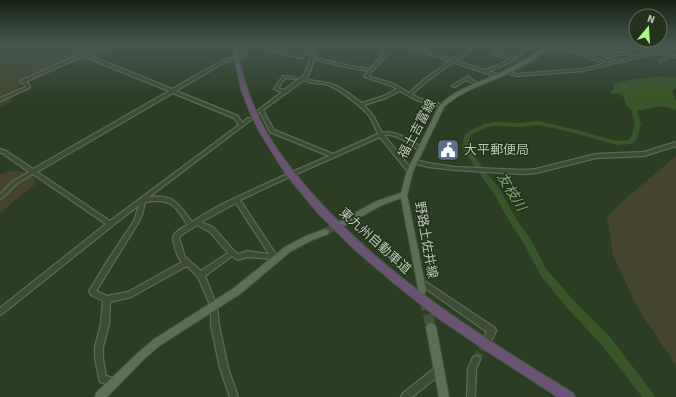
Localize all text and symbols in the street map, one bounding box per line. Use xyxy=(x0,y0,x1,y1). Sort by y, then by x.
north arrow xyxy=(628,8,668,48)
text: N xyxy=(645,11,657,27)
street label: 福土吉富線 xyxy=(394,96,440,162)
public building icon: 大平郵便局 xyxy=(435,137,461,163)
place label: 大平郵便局 xyxy=(464,141,529,159)
water label: 友枝川 xyxy=(491,169,532,217)
street label: 野路土佐井線 xyxy=(410,200,442,280)
street label: 東九州自動車道 xyxy=(335,204,415,278)

